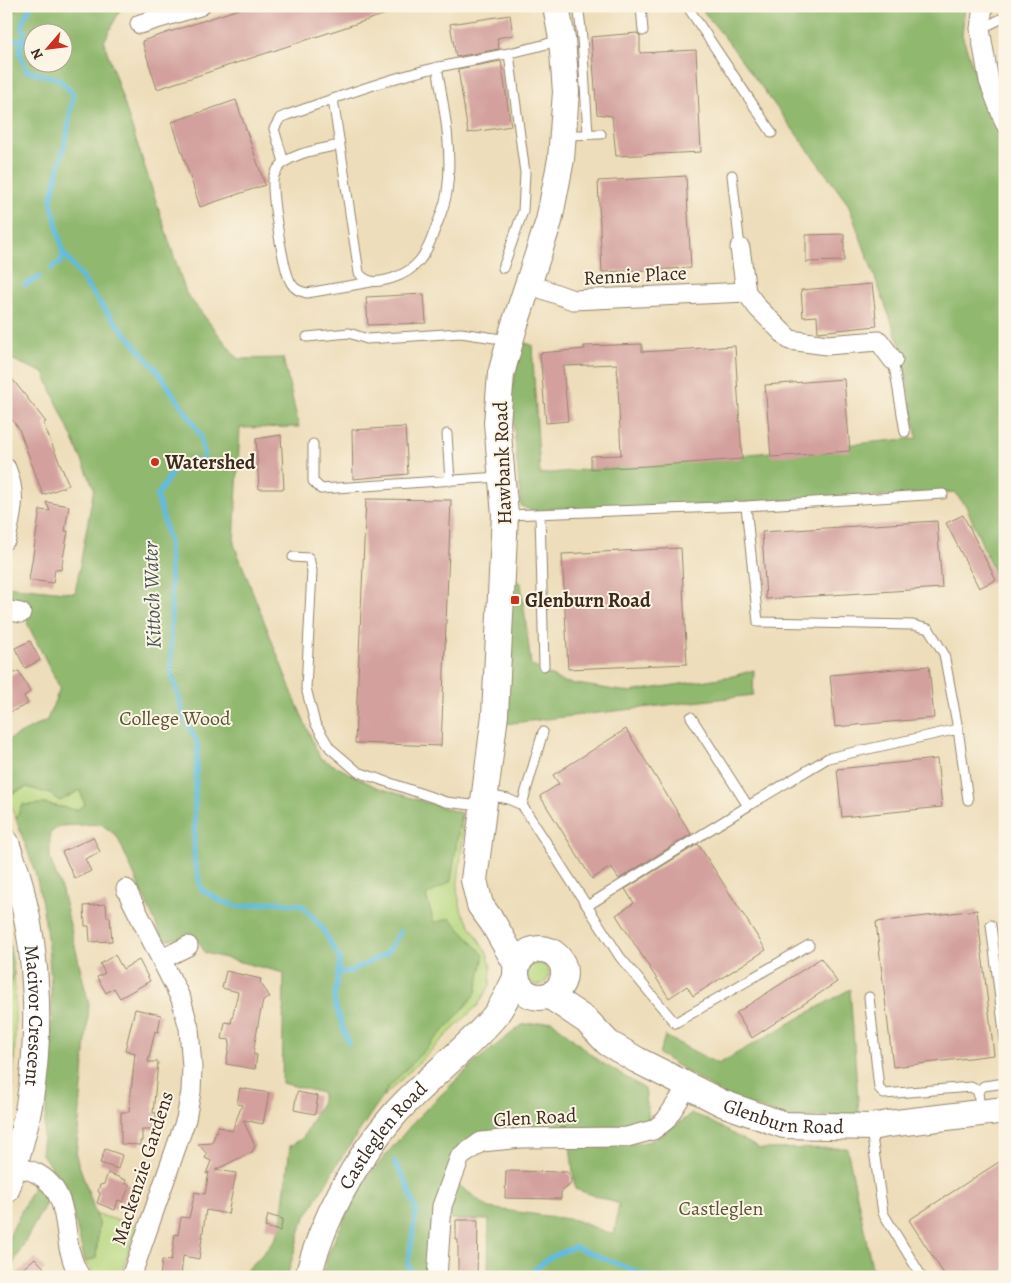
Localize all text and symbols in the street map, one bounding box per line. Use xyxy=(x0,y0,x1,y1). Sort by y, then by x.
north arrow xyxy=(22,22,72,72)
text: N xyxy=(26,45,48,63)
street label: Rennie Place xyxy=(583,259,687,292)
street label: Hawbank Road xyxy=(487,400,518,525)
place label: Watershed xyxy=(164,449,256,476)
marker: Watershed xyxy=(149,456,161,468)
water label: Kittoch Water xyxy=(136,540,168,649)
place label: Glenburn Road xyxy=(525,587,651,614)
marker: Glenburn Road xyxy=(509,594,521,606)
park label: College Wood xyxy=(119,705,231,732)
street label: Macivor Crescent xyxy=(18,943,49,1088)
street label: Castleglen Road xyxy=(332,1075,433,1194)
street label: Mackenzie Gardens xyxy=(105,1088,180,1249)
street label: Glenburn Road xyxy=(720,1092,844,1140)
street label: Glen Road xyxy=(493,1102,578,1133)
park label: Castleglen xyxy=(679,1195,764,1222)

